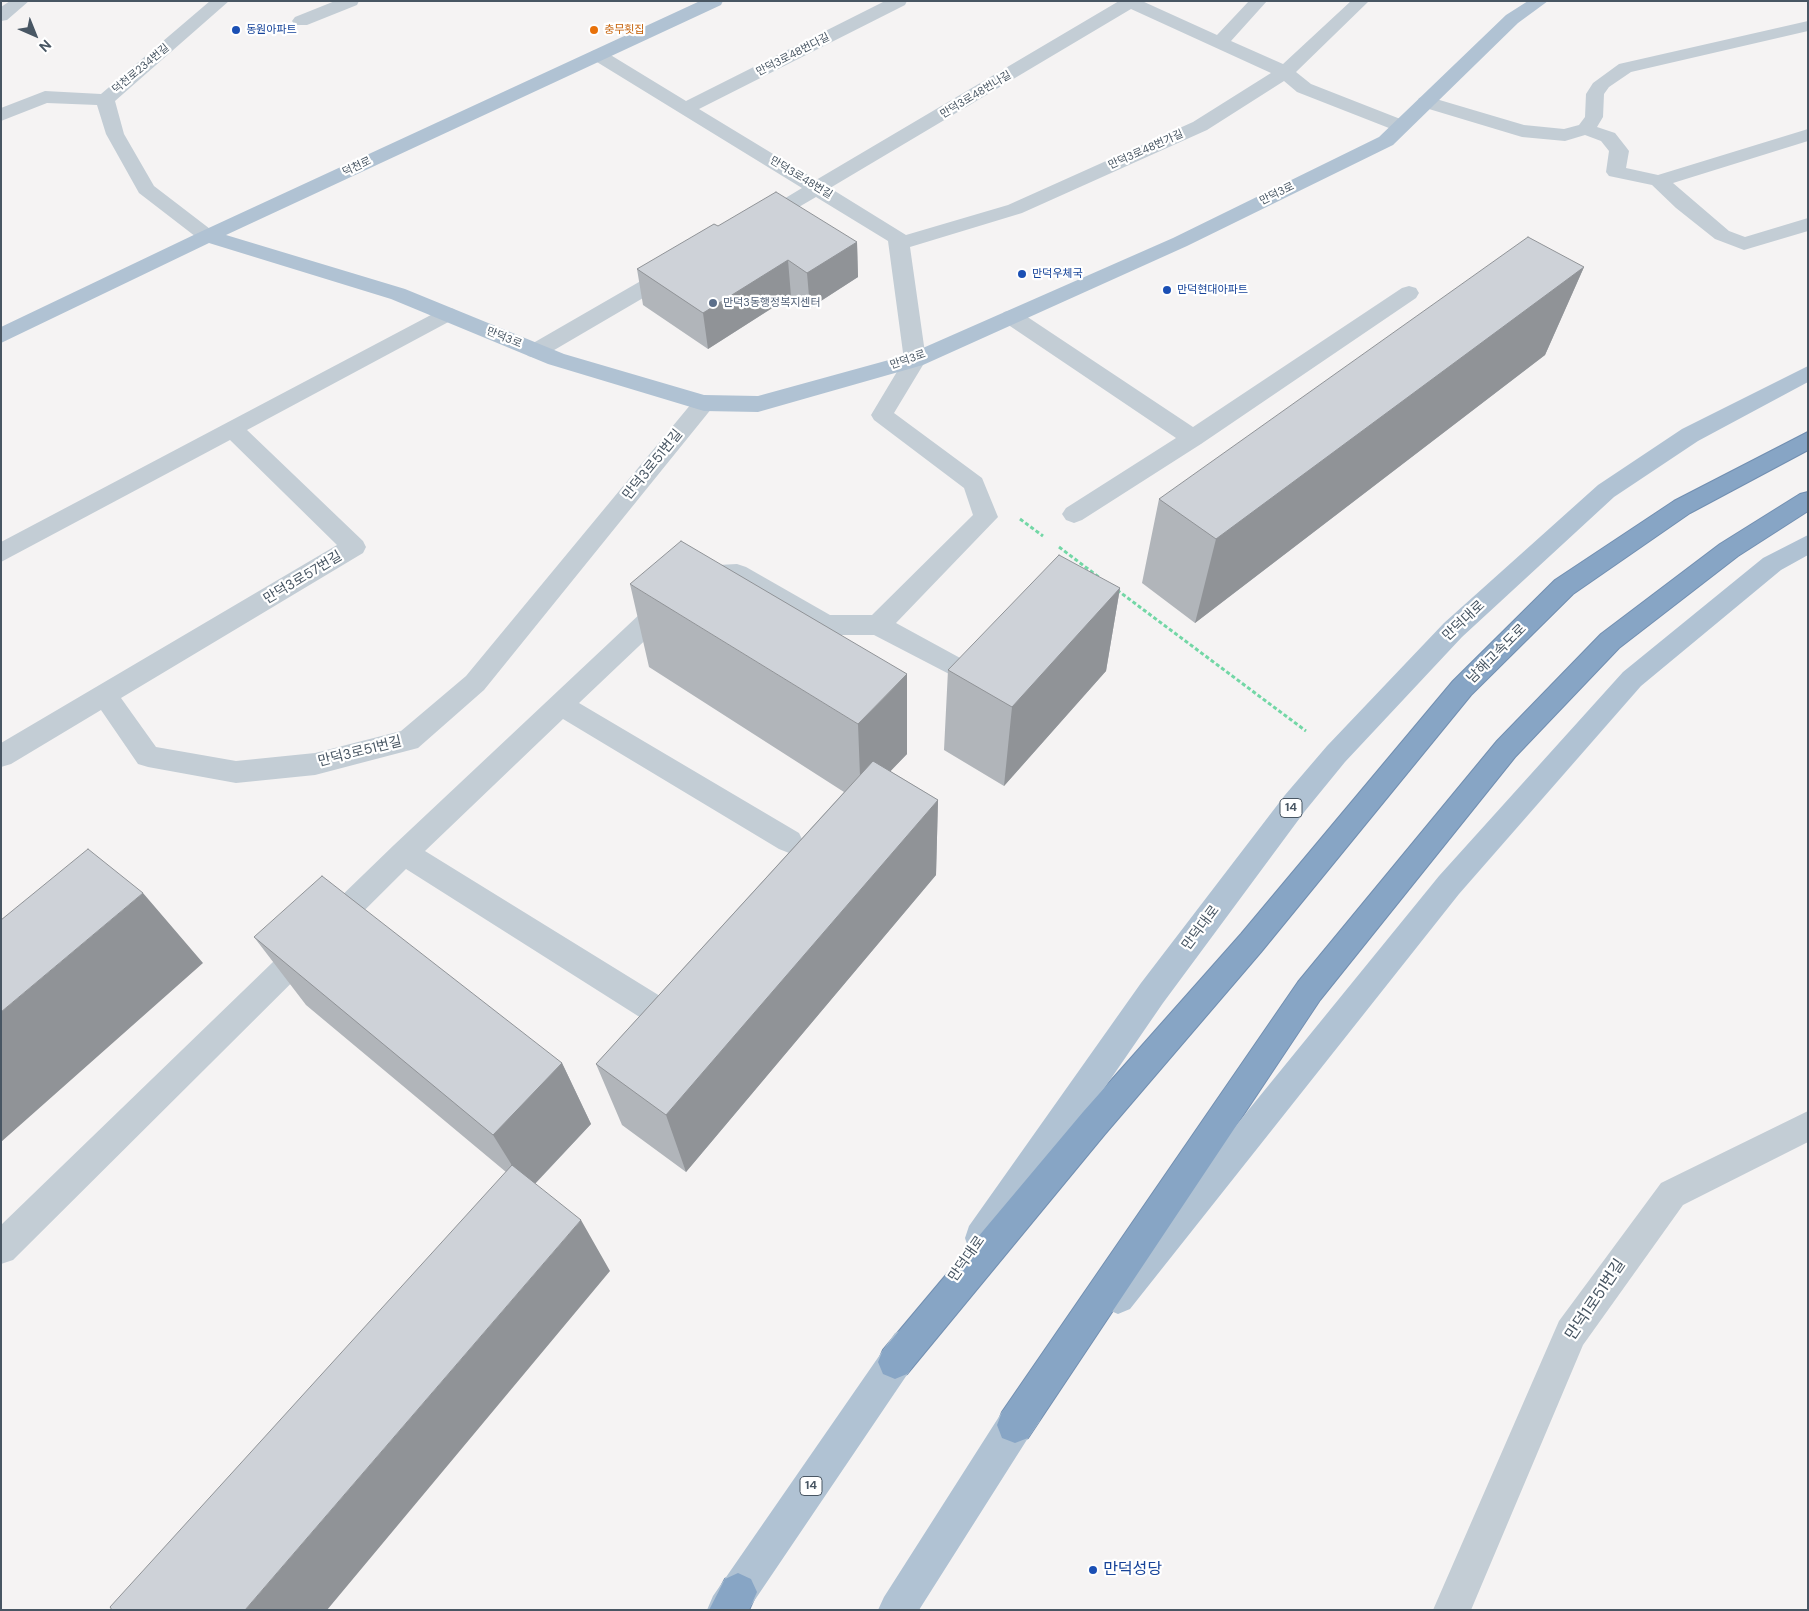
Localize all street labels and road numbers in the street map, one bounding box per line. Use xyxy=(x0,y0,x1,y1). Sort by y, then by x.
street label: 만덕3로48번다길 xyxy=(754,31,832,79)
street label: 덕천로234번길 xyxy=(110,41,172,97)
street label: 만덕3로48번나길 xyxy=(938,69,1014,121)
street label: 만덕3로48번가길 xyxy=(1107,128,1185,172)
street label: 만덕3로48번길 xyxy=(767,154,835,202)
street label: 덕천로 xyxy=(340,155,374,179)
street label: 만덕3로 xyxy=(1258,180,1296,208)
street label: 만덕3로 xyxy=(484,325,524,351)
street label: 만덕3로 xyxy=(888,348,928,372)
street label: 만덕3로51번길 xyxy=(620,426,686,504)
street label: 만덕3로57번길 xyxy=(261,548,345,608)
street label: 만덕대로 xyxy=(1439,597,1489,645)
street label: 남해고속도로 xyxy=(1464,621,1530,687)
street label: 만덕3로51번길 xyxy=(316,733,404,771)
road number: 14 xyxy=(1280,798,1302,818)
street label: 만덕대로 xyxy=(1179,902,1223,954)
street label: 만덕대로 xyxy=(945,1233,989,1285)
street label: 만덕1로51번길 xyxy=(1562,1256,1630,1344)
road number: 14 xyxy=(800,1476,822,1495)

